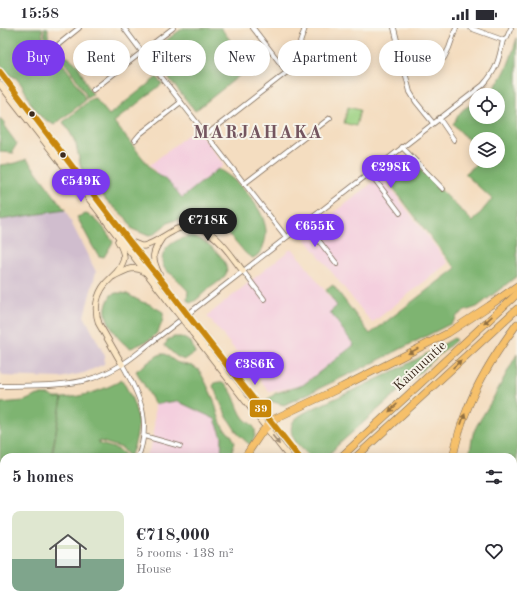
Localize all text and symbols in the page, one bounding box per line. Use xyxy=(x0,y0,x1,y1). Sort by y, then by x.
text: 15:58 xyxy=(20,7,59,22)
chip: Buy xyxy=(12,40,65,76)
chip: Rent xyxy=(73,40,130,76)
chip: Filters xyxy=(138,40,206,76)
chip: New xyxy=(214,40,270,76)
chip: Apartment xyxy=(278,40,371,76)
chip: House xyxy=(379,40,445,76)
map controls xyxy=(469,88,505,168)
button: locate xyxy=(469,88,505,124)
unlabelled marker xyxy=(27,109,37,119)
district label: MARJAHAKA xyxy=(193,124,323,142)
button: layers xyxy=(469,132,505,168)
unlabelled marker xyxy=(58,150,68,160)
pin: €298K xyxy=(363,155,419,189)
text: €298K xyxy=(371,161,411,174)
pin: €549K xyxy=(53,169,109,203)
text: €549K xyxy=(61,175,101,188)
pin: €718K xyxy=(180,208,236,242)
text: €718K xyxy=(188,214,228,227)
pin: €655K xyxy=(287,214,343,248)
text: €655K xyxy=(295,220,335,233)
one-way arrow xyxy=(484,315,493,324)
street label: Kainuuntie xyxy=(391,338,449,394)
one-way arrow xyxy=(407,348,419,354)
pin: €386K xyxy=(227,352,283,386)
text: €386K xyxy=(235,358,275,371)
one-way arrow xyxy=(452,359,462,369)
line badge: 39 xyxy=(249,399,272,418)
text: 39 xyxy=(255,404,267,415)
one-way arrow xyxy=(388,404,398,413)
one-way arrow xyxy=(461,413,467,425)
one-way arrow xyxy=(272,434,280,445)
icon: filters xyxy=(483,466,505,488)
text: 5 homes xyxy=(12,469,74,486)
icon: home xyxy=(44,527,92,575)
text: €718,000 xyxy=(136,527,210,544)
icon: heart xyxy=(483,540,505,562)
text: 5 rooms · 138 m² xyxy=(136,547,234,560)
text: House xyxy=(136,563,171,576)

